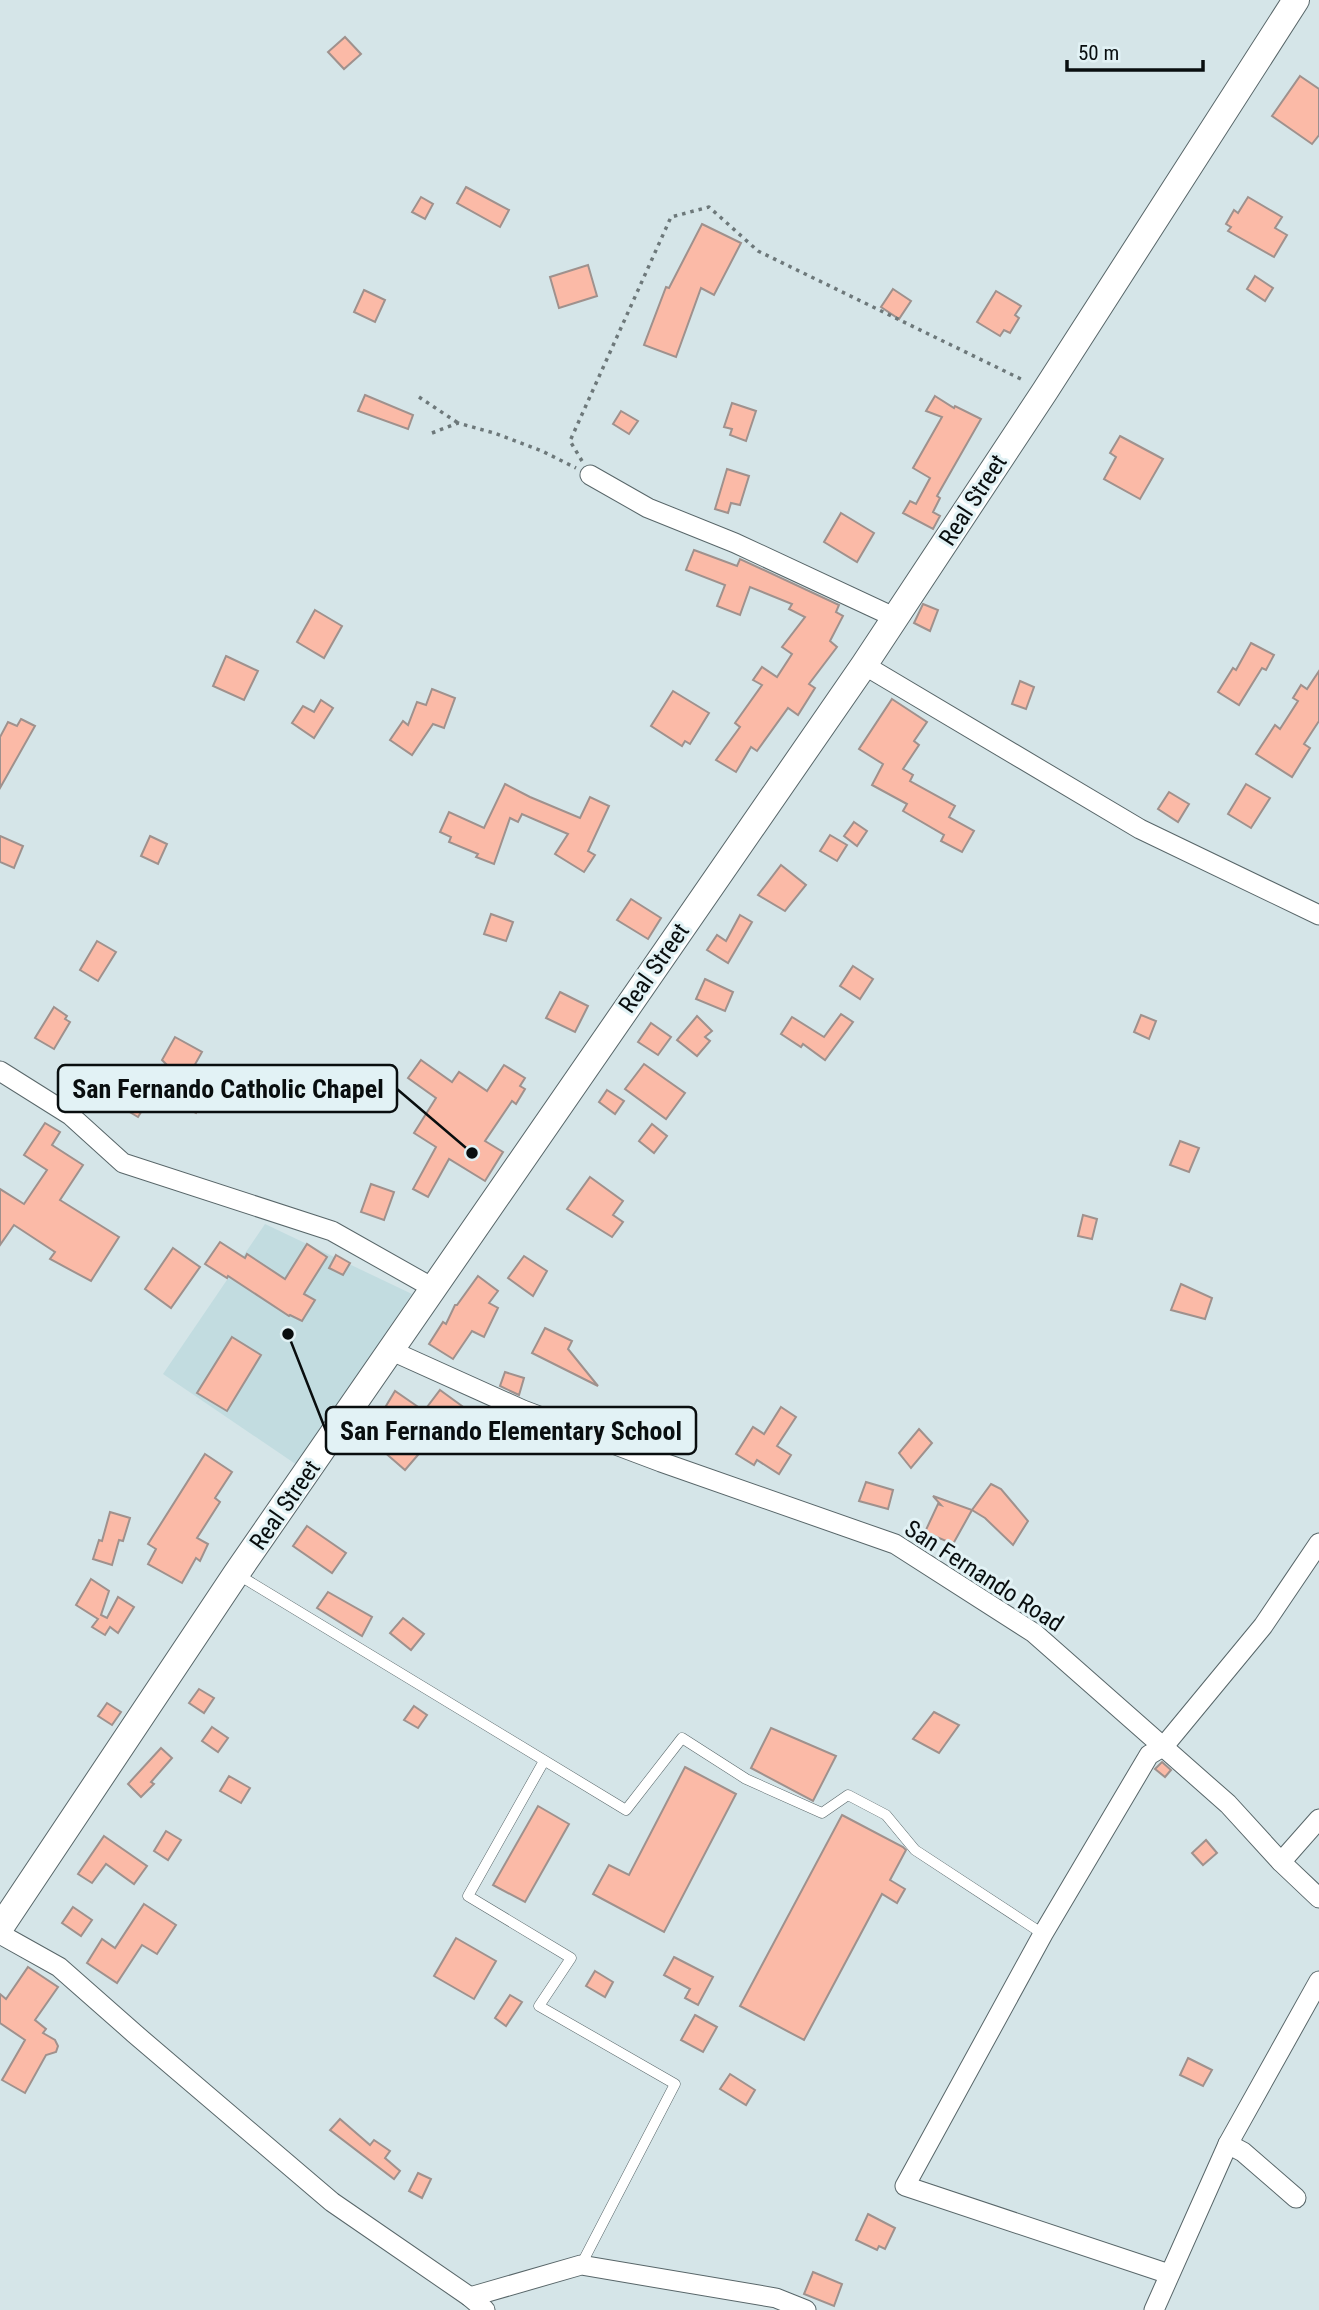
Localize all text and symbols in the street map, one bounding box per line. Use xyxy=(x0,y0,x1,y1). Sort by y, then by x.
scale bar xyxy=(1067,28,1204,72)
text: 50 m xyxy=(1078,41,1119,65)
street label: Real Street xyxy=(933,449,1013,551)
street label: Real Street xyxy=(613,918,695,1018)
callout: San Fernando Catholic Chapel xyxy=(58,1065,397,1112)
text: San Fernando Catholic Chapel xyxy=(72,1074,384,1104)
callout: San Fernando Elementary School xyxy=(326,1407,696,1454)
text: San Fernando Elementary School xyxy=(340,1416,682,1446)
street label: Real Street xyxy=(244,1455,326,1555)
street label: San Fernando Road xyxy=(899,1514,1069,1638)

